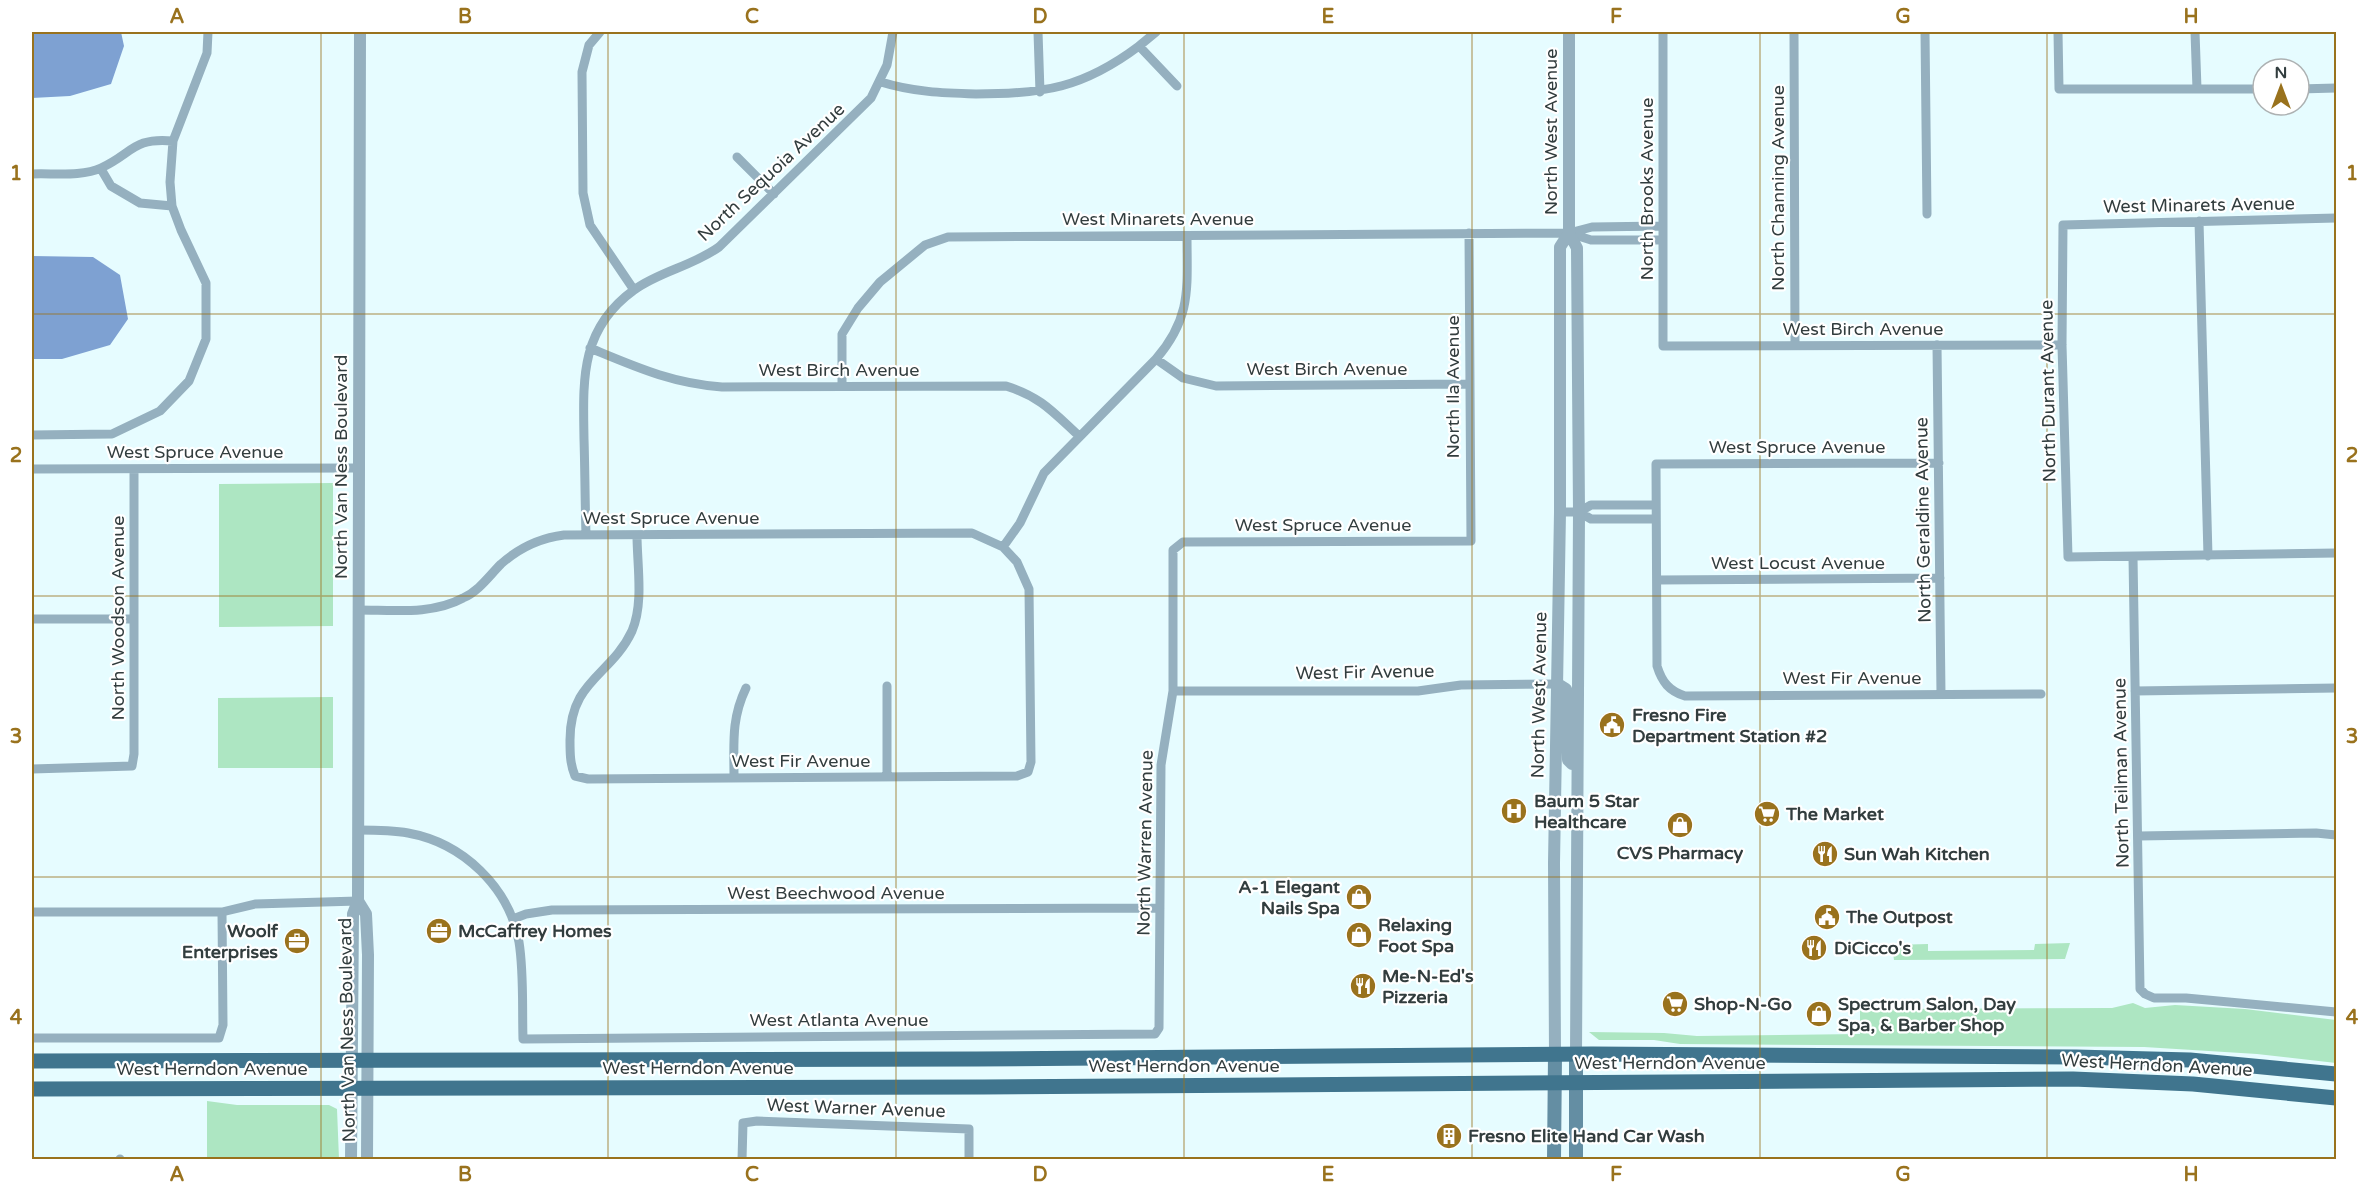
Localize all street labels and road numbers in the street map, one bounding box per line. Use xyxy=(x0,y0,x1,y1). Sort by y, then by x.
street label: North West Avenue xyxy=(1540,49,1562,215)
street label: North Channing Avenue xyxy=(1767,85,1789,291)
street label: North Sequoia Avenue xyxy=(693,98,849,246)
street label: North Brooks Avenue xyxy=(1636,98,1658,280)
street label: West Minarets Avenue xyxy=(2103,192,2295,218)
street label: West Minarets Avenue xyxy=(1062,208,1254,230)
street label: North Durant Avenue xyxy=(2035,300,2061,482)
street label: North Ila Avenue xyxy=(1442,315,1464,459)
street label: West Birch Avenue xyxy=(1783,318,1943,340)
street label: North Van Ness Boulevard xyxy=(330,355,352,579)
street label: West Birch Avenue xyxy=(1247,358,1407,380)
street label: West Birch Avenue xyxy=(759,359,919,381)
street label: North Geraldine Avenue xyxy=(1910,417,1936,623)
street label: West Spruce Avenue xyxy=(1709,436,1885,458)
street label: West Spruce Avenue xyxy=(107,441,283,463)
street label: West Spruce Avenue xyxy=(583,507,759,529)
street label: West Spruce Avenue xyxy=(1235,514,1411,536)
street label: North Woodson Avenue xyxy=(107,516,129,720)
street label: West Locust Avenue xyxy=(1711,552,1885,574)
street label: North West Avenue xyxy=(1527,611,1551,779)
street label: West Fir Avenue xyxy=(1295,660,1435,684)
street label: West Fir Avenue xyxy=(1783,667,1921,689)
street label: North Teilman Avenue xyxy=(2108,678,2134,868)
street label: West Fir Avenue xyxy=(732,750,870,772)
street label: North Warren Avenue xyxy=(1132,750,1158,936)
street label: West Beechwood Avenue xyxy=(727,882,945,904)
street label: North Van Ness Boulevard xyxy=(334,918,360,1142)
street label: West Atlanta Avenue xyxy=(749,1009,929,1031)
street label: West Herndon Avenue xyxy=(2061,1049,2253,1081)
street label: West Herndon Avenue xyxy=(1574,1052,1766,1074)
street label: West Herndon Avenue xyxy=(1088,1055,1280,1077)
street label: West Herndon Avenue xyxy=(602,1057,794,1079)
street label: West Herndon Avenue xyxy=(116,1058,308,1080)
street label: West Warner Avenue xyxy=(766,1094,946,1122)

